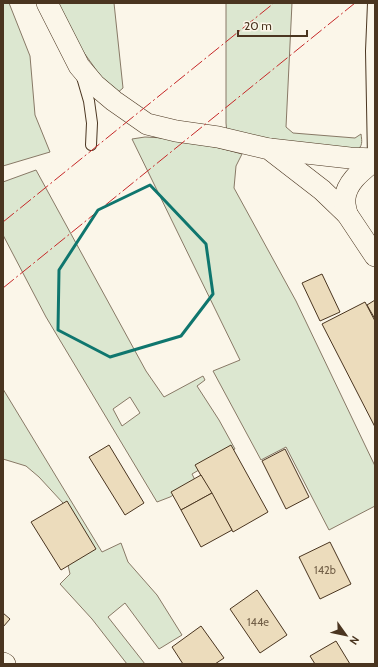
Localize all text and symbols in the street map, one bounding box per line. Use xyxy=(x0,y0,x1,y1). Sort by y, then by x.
scale bar xyxy=(238,12,307,38)
text: 20 m xyxy=(244,18,272,33)
house number: 142b xyxy=(314,563,336,577)
house number: 144e xyxy=(247,615,269,629)
north arrow xyxy=(326,615,366,655)
text: N xyxy=(346,633,362,648)

